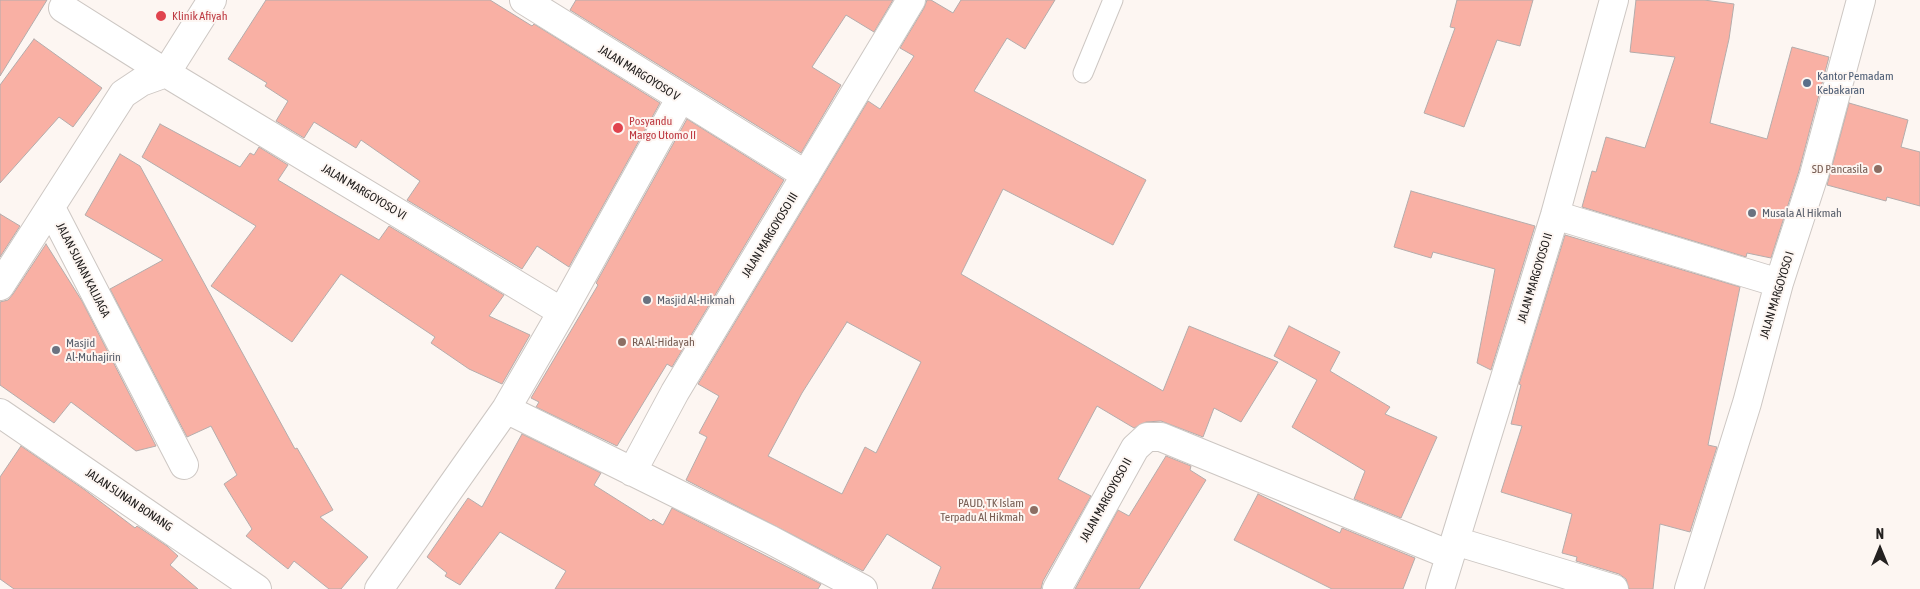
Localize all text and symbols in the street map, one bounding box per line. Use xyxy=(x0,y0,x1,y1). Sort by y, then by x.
marker: Klinik Afiyah xyxy=(154,9,168,23)
place label: Klinik Afiyah xyxy=(172,9,227,23)
street label: JALAN MARGOYOSO V xyxy=(596,42,682,104)
place label: Kantor Pemadam Kebakaran xyxy=(1817,69,1894,97)
marker: Kantor Pemadam Kebakaran xyxy=(1801,77,1813,89)
place label: Posyandu Margo Utomo II xyxy=(629,114,696,142)
marker: Posyandu Margo Utomo II xyxy=(611,121,625,135)
street label: JALAN MARGOYOSO VI xyxy=(319,161,409,223)
place label: SD Pancasila xyxy=(1812,162,1868,176)
marker: SD Pancasila xyxy=(1872,163,1884,175)
street label: JALAN MARGOYOSO III xyxy=(739,190,801,280)
place label: Musala Al Hikmah xyxy=(1762,206,1842,220)
marker: Musala Al Hikmah xyxy=(1746,207,1758,219)
street label: JALAN SUNAN KALIJAGA xyxy=(53,220,113,320)
street label: JALAN MARGOYOSO II xyxy=(1514,231,1556,325)
street label: JALAN MARGOYOSO I xyxy=(1757,250,1797,340)
place label: Masjid Al-Hikmah xyxy=(657,293,735,307)
marker: Masjid Al-Hikmah xyxy=(641,294,653,306)
place label: RA Al-Hidayah xyxy=(632,335,695,349)
place label: Masjid Al-Muhajirin xyxy=(66,336,121,364)
marker: RA Al-Hidayah xyxy=(616,336,628,348)
marker: Masjid Al-Muhajirin xyxy=(50,344,62,356)
street label: JALAN MARGOYOSO II xyxy=(1077,456,1135,544)
street label: JALAN SUNAN BONANG xyxy=(83,466,175,534)
place label: PAUD, TK Islam Terpadu Al Hikmah xyxy=(940,496,1024,524)
marker: PAUD, TK Islam Terpadu Al Hikmah xyxy=(1028,504,1040,516)
north arrow xyxy=(1855,524,1905,574)
text: N xyxy=(1876,526,1884,542)

